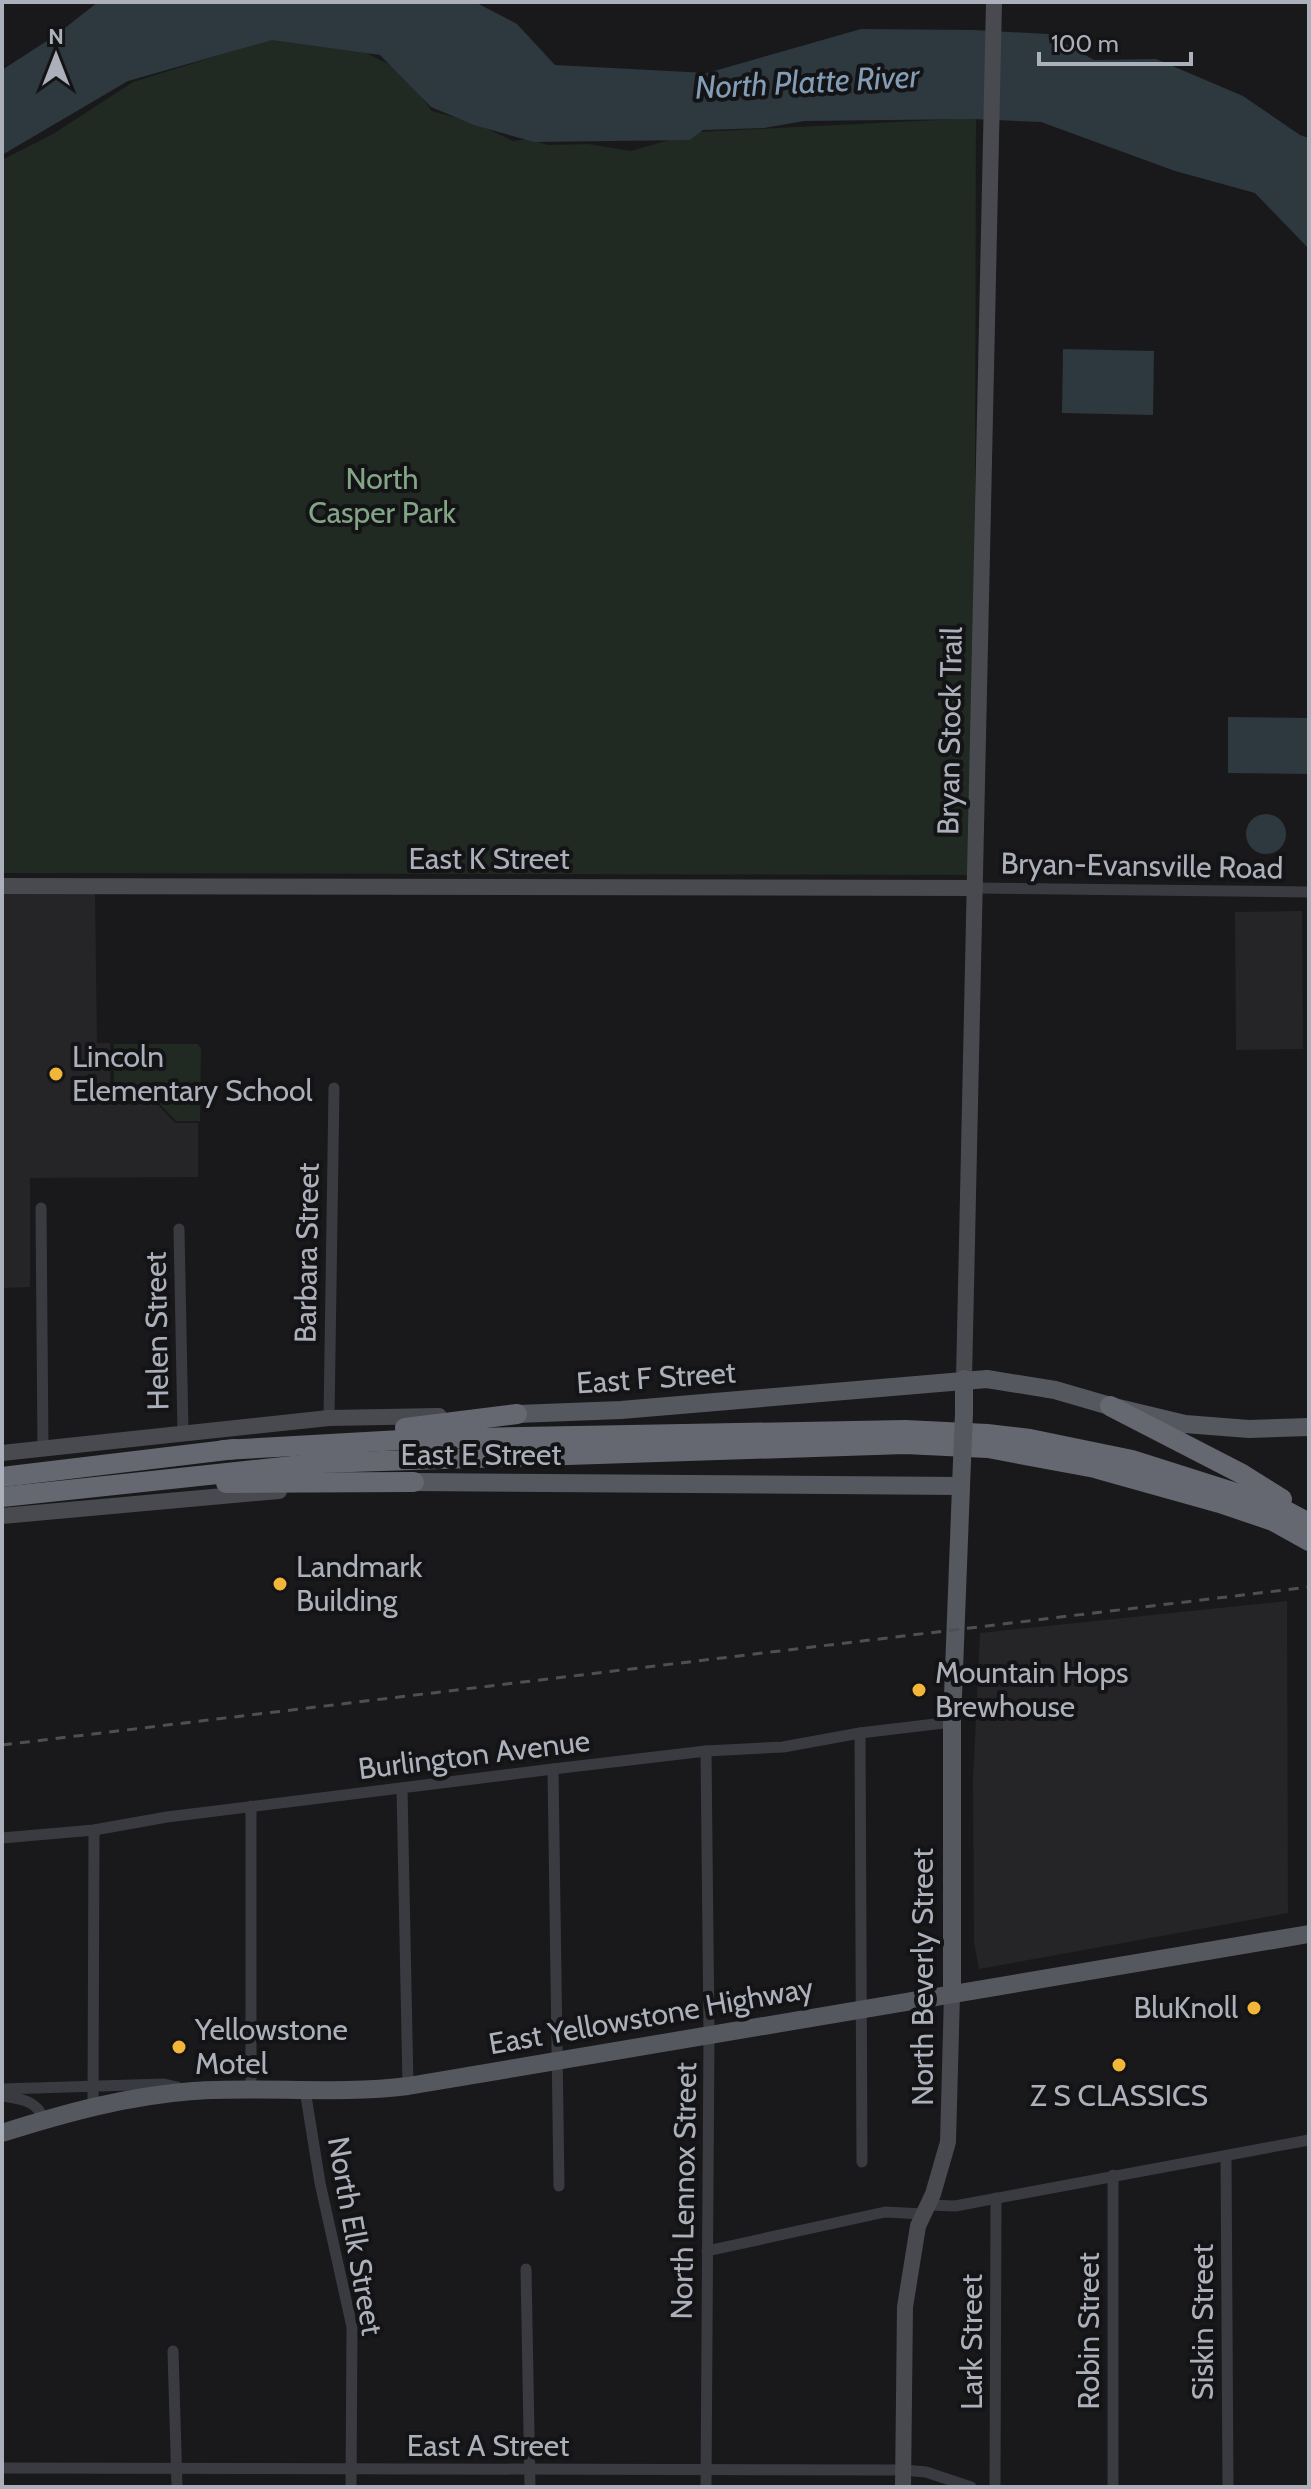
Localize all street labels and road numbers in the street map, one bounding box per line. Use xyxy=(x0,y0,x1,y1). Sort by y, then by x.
street label: Bryan Stock Trail xyxy=(929,627,970,835)
street label: East K Street xyxy=(408,840,570,877)
street label: Bryan-Evansville Road xyxy=(1000,845,1284,886)
street label: Barbara Street xyxy=(286,1162,327,1343)
street label: Helen Street xyxy=(137,1251,176,1411)
street label: East F Street xyxy=(575,1353,737,1402)
street label: East E Street xyxy=(401,1436,561,1473)
street label: Burlington Avenue xyxy=(356,1722,592,1787)
street label: North Beverly Street xyxy=(904,1848,941,2106)
street label: East Yellowstone Highway xyxy=(486,1969,816,2062)
street label: North Lennox Street xyxy=(663,2062,704,2320)
street label: North Elk Street xyxy=(320,2134,391,2338)
street label: Siskin Street xyxy=(1184,2244,1221,2400)
street label: Robin Street xyxy=(1070,2252,1107,2410)
street label: Lark Street xyxy=(953,2274,990,2410)
street label: East A Street xyxy=(407,2427,569,2464)

